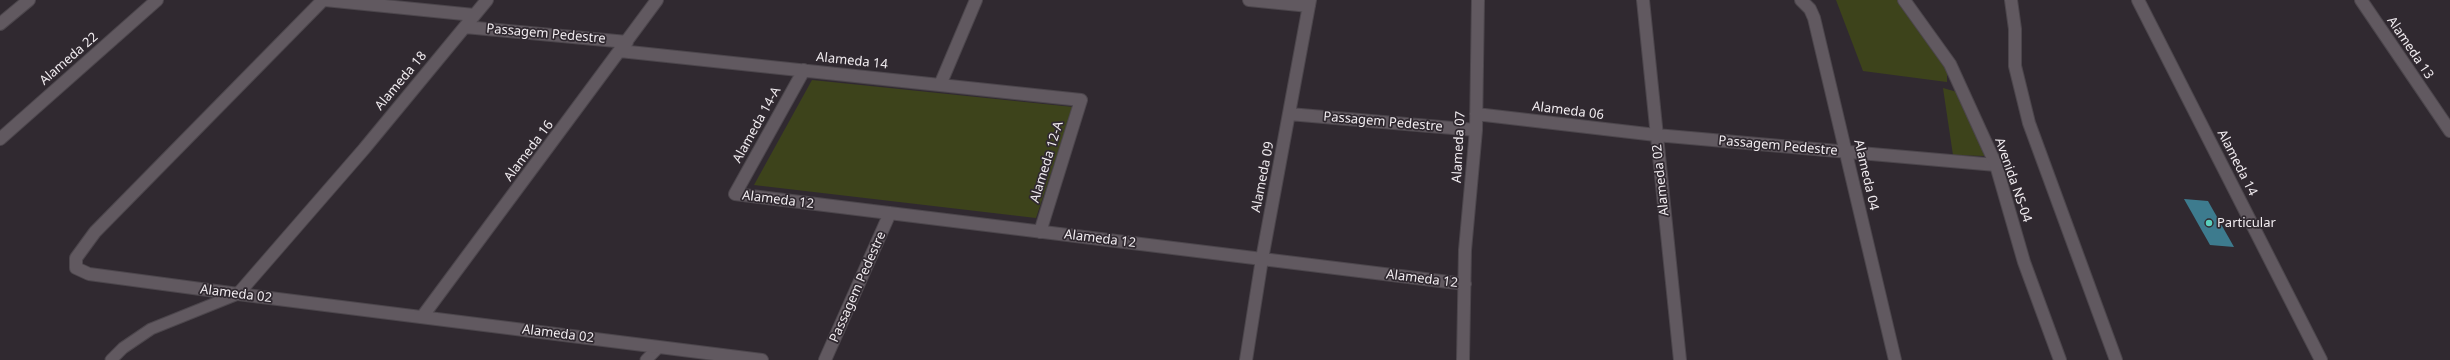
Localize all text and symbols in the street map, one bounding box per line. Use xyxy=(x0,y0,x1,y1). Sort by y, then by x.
street label: Alameda 13 xyxy=(2383,14,2437,82)
street label: Passagem Pedestre xyxy=(486,21,606,47)
street label: Alameda 22 xyxy=(37,30,101,88)
street label: Alameda 18 xyxy=(372,48,430,114)
street label: Alameda 14 xyxy=(815,49,889,73)
street label: Alameda 14-A xyxy=(730,84,784,166)
street label: Alameda 06 xyxy=(1531,99,1605,123)
street label: Passagem Pedestre xyxy=(1323,109,1443,135)
street label: Alameda 07 xyxy=(1449,111,1469,183)
street label: Alameda 16 xyxy=(501,118,557,184)
street label: Alameda 12-A xyxy=(1027,119,1067,205)
street label: Alameda 14 xyxy=(2214,127,2260,199)
street label: Passagem Pedestre xyxy=(1718,133,1838,159)
street label: Avenida NS-04 xyxy=(1991,136,2035,224)
street label: Alameda 04 xyxy=(1850,138,1882,212)
street label: Alameda 09 xyxy=(1248,140,1278,214)
street label: Alameda 02 xyxy=(1649,143,1673,217)
street label: Alameda 12 xyxy=(741,188,815,212)
place label: Particular xyxy=(2217,215,2276,231)
marker: Particular xyxy=(2204,218,2214,228)
street label: Alameda 12 xyxy=(1063,227,1137,251)
street label: Passagem Pedestre xyxy=(827,229,889,345)
street label: Alameda 12 xyxy=(1385,267,1459,291)
street label: Alameda 02 xyxy=(199,282,273,306)
street label: Alameda 02 xyxy=(521,322,595,346)

